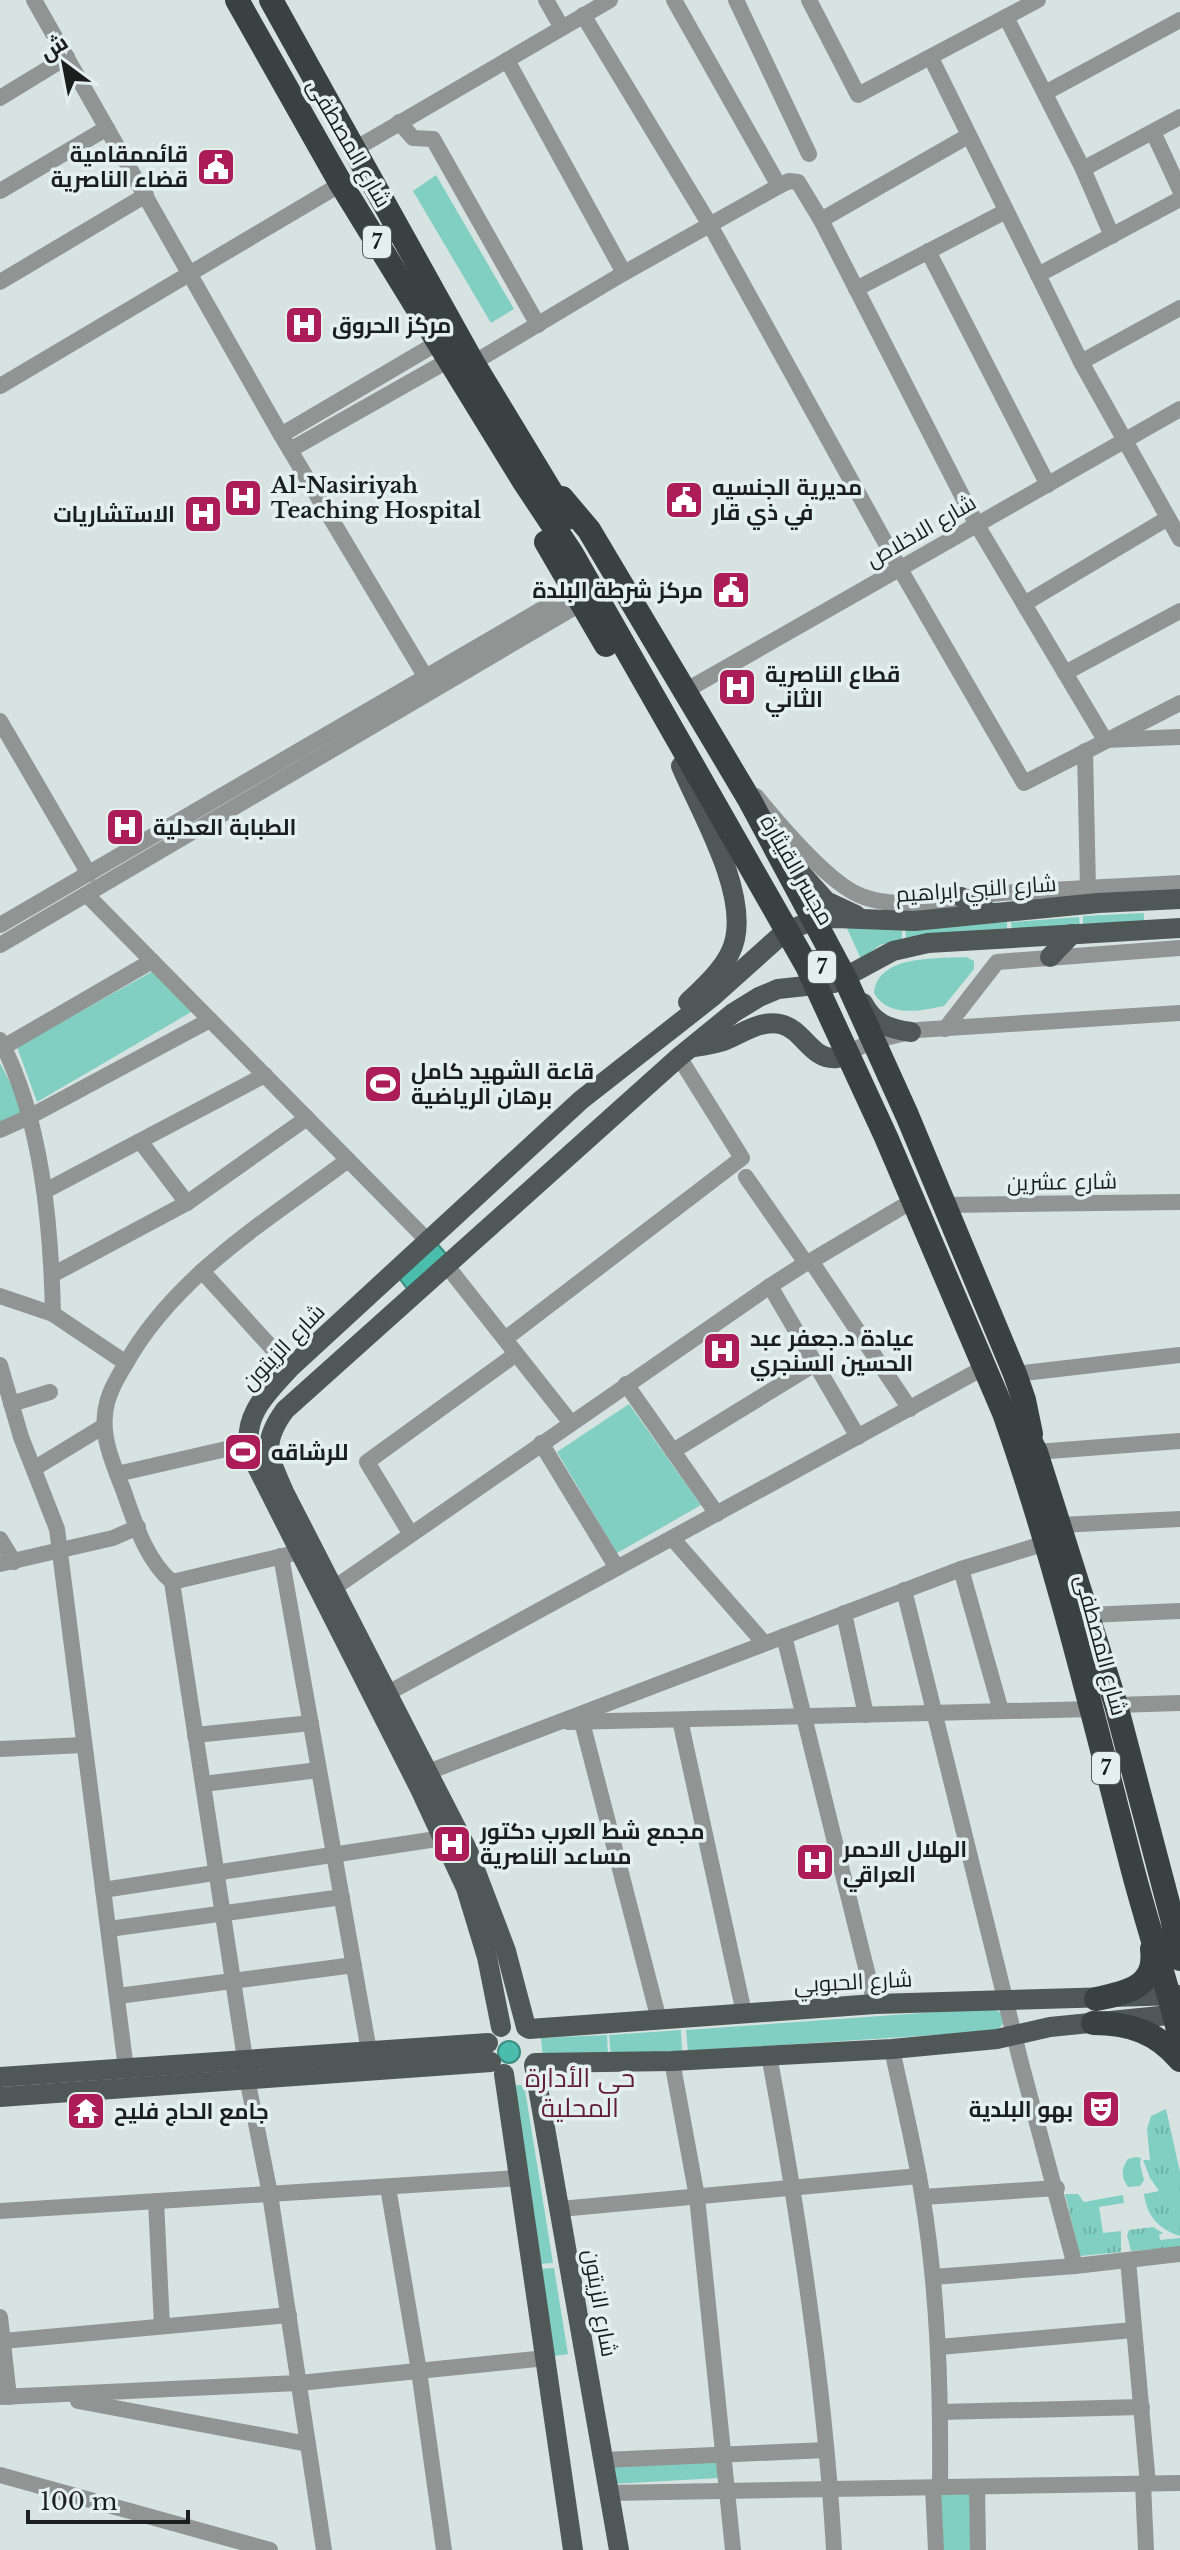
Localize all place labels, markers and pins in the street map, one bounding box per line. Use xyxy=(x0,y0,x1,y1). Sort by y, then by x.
place label: قائممقامية قضاء الناصرية xyxy=(51,141,188,193)
public building icon: قائممقامية قضاء الناصرية xyxy=(195,146,237,188)
hospital icon: مركز الحروق xyxy=(283,304,325,346)
place label: مركز الحروق xyxy=(332,312,451,339)
place label: Al-Nasiriyah Teaching Hospital xyxy=(270,472,481,524)
place label: مديرية الجنسيه في ذي قار xyxy=(711,474,862,530)
hospital icon: Al-Nasiriyah Teaching Hospital xyxy=(222,477,264,519)
public building icon: مديرية الجنسيه في ذي قار xyxy=(663,479,705,521)
hospital icon: الاستشاريات xyxy=(182,493,224,535)
place label: الاستشاريات xyxy=(53,501,175,528)
public building icon: مركز شرطة البلدة xyxy=(710,569,752,611)
place label: مركز شرطة البلدة xyxy=(533,577,703,604)
place label: قطاع الناصرية الثاني xyxy=(765,661,900,717)
hospital icon: قطاع الناصرية الثاني xyxy=(716,666,758,708)
hospital icon: الطبابة العدلية xyxy=(104,806,146,848)
place label: الطبابة العدلية xyxy=(153,814,296,841)
place label: قاعة الشهيد كامل برهان الرياضية xyxy=(411,1058,594,1110)
sports icon: قاعة الشهيد كامل برهان الرياضية xyxy=(362,1063,404,1105)
place label: عيادة د.جعفر عبد الحسين السنجري xyxy=(750,1325,915,1381)
hospital icon: عيادة د.جعفر عبد الحسين السنجري xyxy=(701,1330,743,1372)
sports icon: للرشاقه xyxy=(222,1431,264,1473)
place label: للرشاقه xyxy=(271,1439,349,1466)
place label: مجمع شط العرب دكتور مساعد الناصرية xyxy=(479,1818,705,1870)
hospital icon: مجمع شط العرب دكتور مساعد الناصرية xyxy=(431,1823,473,1865)
place label: الهلال الاحمر العراقي xyxy=(842,1836,967,1892)
hospital icon: الهلال الاحمر العراقي xyxy=(794,1841,836,1883)
theatre icon: بهو البلدية xyxy=(1080,2088,1122,2130)
temple icon: جامع الحاج فليح xyxy=(65,2090,107,2132)
place label: بهو البلدية xyxy=(969,2096,1073,2123)
place label: جامع الحاج فليح xyxy=(114,2098,269,2126)

